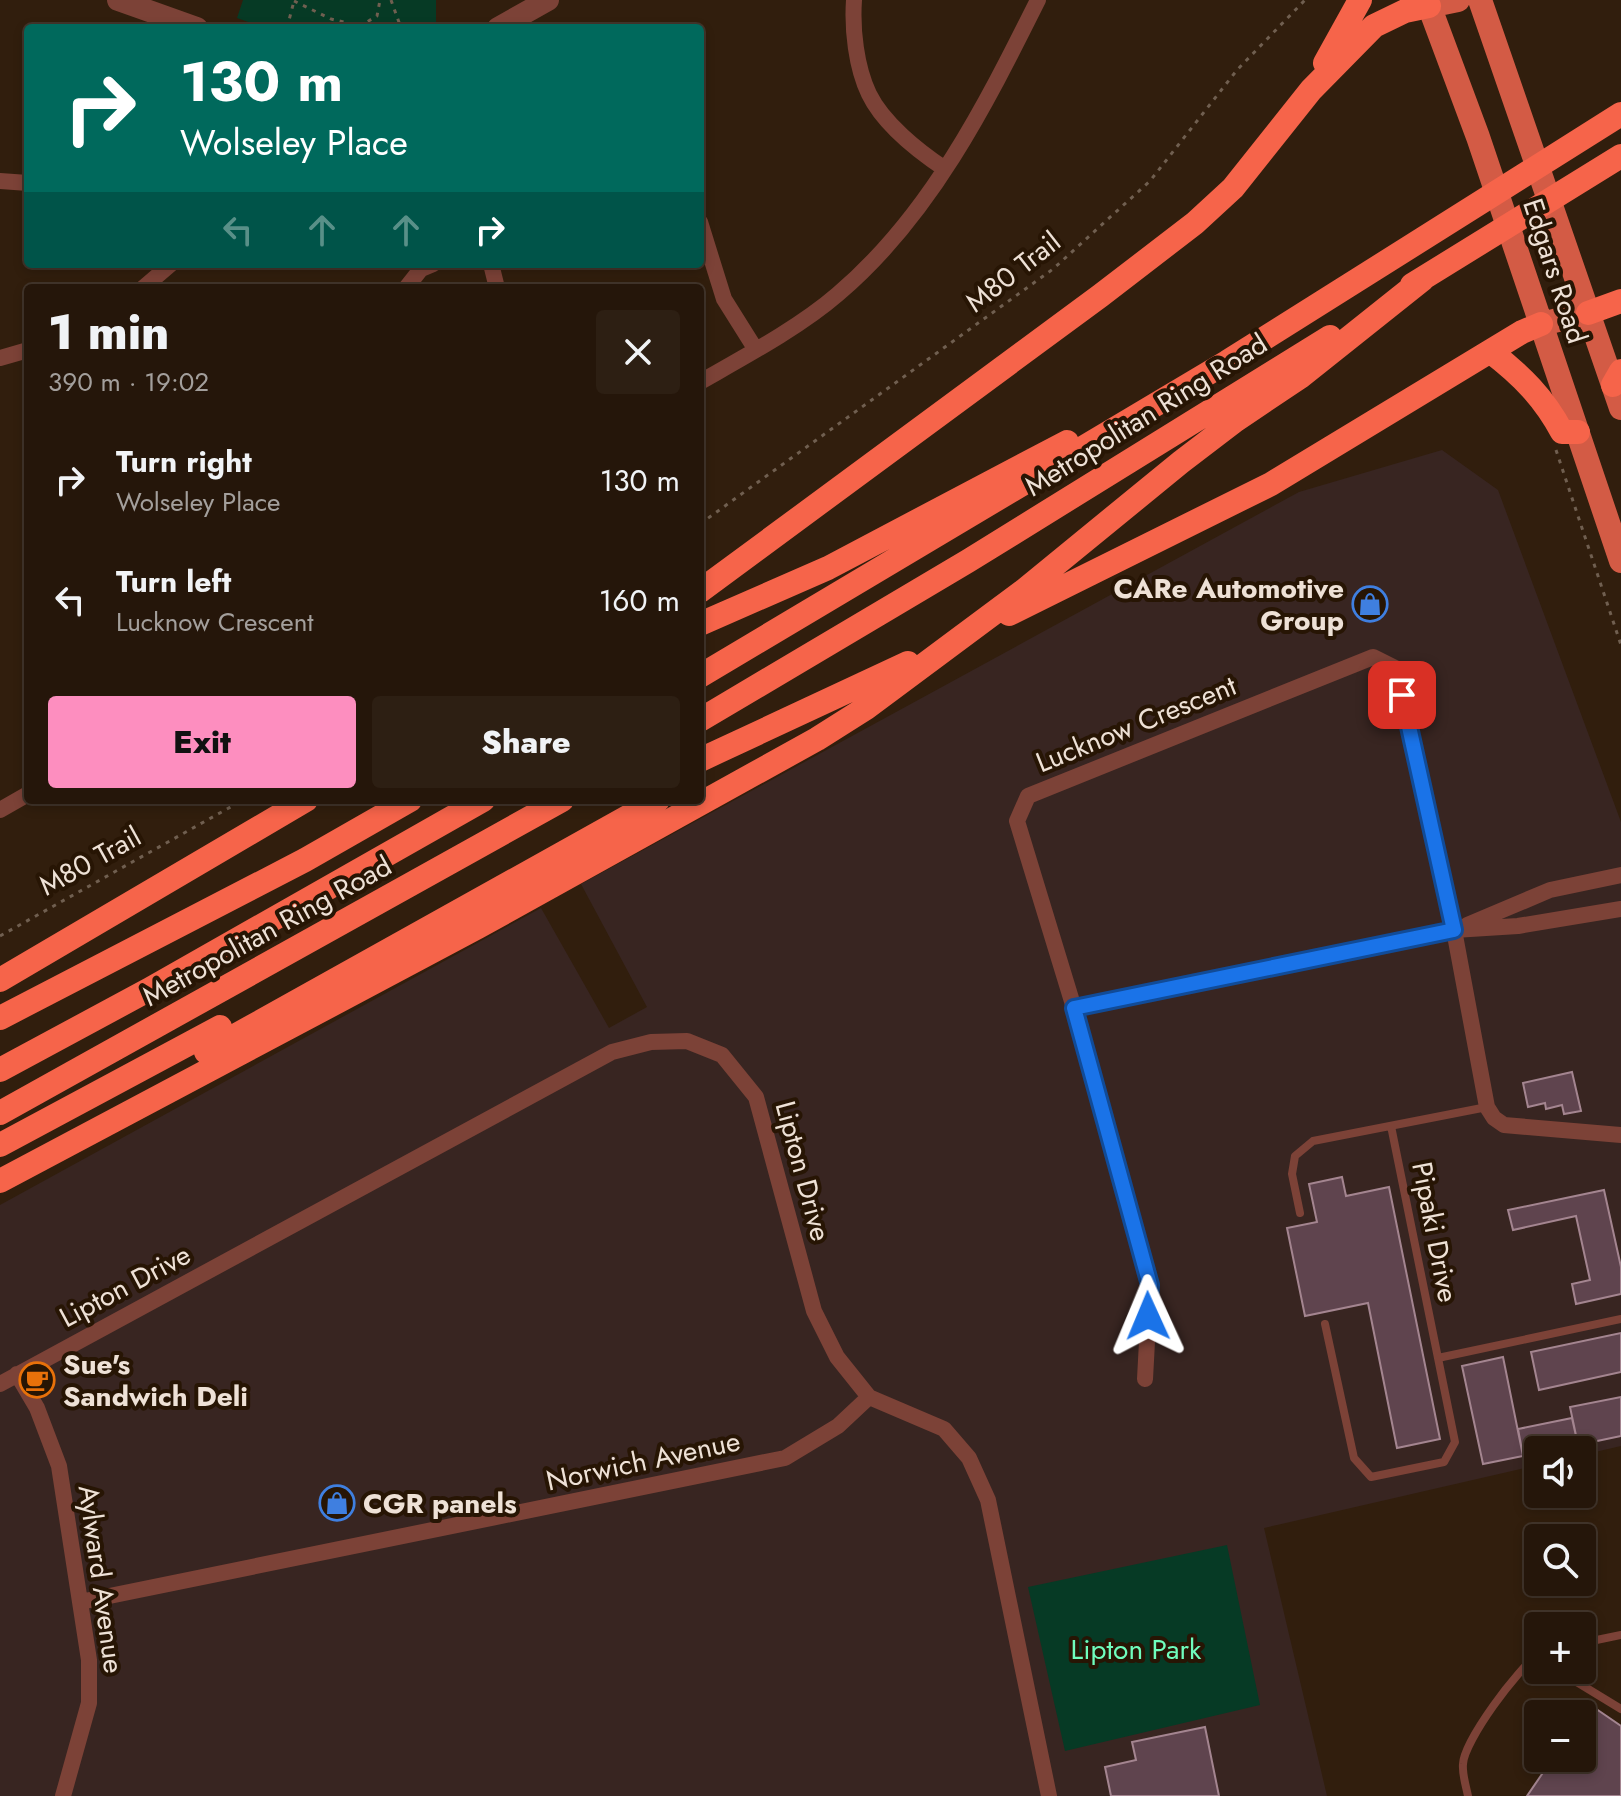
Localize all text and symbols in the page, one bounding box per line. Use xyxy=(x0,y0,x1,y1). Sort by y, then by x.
text: 130 m xyxy=(180,41,343,122)
icon: right xyxy=(48,56,152,160)
text: Wolseley Place xyxy=(180,116,408,168)
street label: Edgars Road xyxy=(1512,193,1598,349)
icon: left xyxy=(216,208,260,252)
icon: ahead xyxy=(300,208,344,252)
icon: ahead xyxy=(384,208,428,252)
icon: right xyxy=(468,208,512,252)
street label: M80 Trail xyxy=(957,222,1069,322)
text: 1 min xyxy=(48,298,169,367)
button: close xyxy=(596,310,680,394)
street label: Metropolitan Ring Road xyxy=(1017,324,1275,506)
text: 390 m · 19:02 xyxy=(48,363,209,401)
text: Turn right xyxy=(116,440,252,483)
icon: right xyxy=(48,458,92,502)
text: 130 m xyxy=(600,459,680,502)
text: Wolseley Place xyxy=(116,483,280,521)
text: Turn left xyxy=(116,560,231,603)
place label: CARe Automotive Group xyxy=(1114,568,1344,641)
icon: left xyxy=(48,578,92,622)
text: 160 m xyxy=(599,579,680,622)
shop icon: CARe Automotive Group xyxy=(1351,585,1389,623)
text: Lucknow Crescent xyxy=(116,603,314,641)
pin xyxy=(1368,661,1436,729)
street label: Lucknow Crescent xyxy=(1030,665,1243,783)
icon: arrive xyxy=(1380,673,1424,717)
button: Exit xyxy=(48,696,356,788)
button: Share xyxy=(372,696,680,788)
street label: M80 Trail xyxy=(32,816,148,906)
street label: Metropolitan Ring Road xyxy=(135,845,399,1017)
street label: Lipton Drive xyxy=(765,1097,841,1245)
street label: Pipaki Drive xyxy=(1401,1158,1469,1306)
street label: Lipton Drive xyxy=(52,1234,198,1338)
position arrow xyxy=(1106,1274,1190,1358)
place label: Sue's Sandwich Deli xyxy=(63,1344,248,1417)
cafe icon: Sue's Sandwich Deli xyxy=(18,1361,56,1399)
street label: Norwich Avenue xyxy=(542,1420,744,1502)
map controls xyxy=(1524,1436,1596,1772)
button: sound xyxy=(1524,1436,1596,1508)
street label: Aylward Avenue xyxy=(68,1482,134,1676)
place label: CGR panels xyxy=(363,1483,517,1524)
shop icon: CGR panels xyxy=(318,1484,356,1522)
button: search xyxy=(1524,1524,1596,1596)
button: + xyxy=(1524,1612,1596,1684)
park label: Lipton Park xyxy=(1071,1629,1202,1670)
button: − xyxy=(1524,1700,1596,1772)

